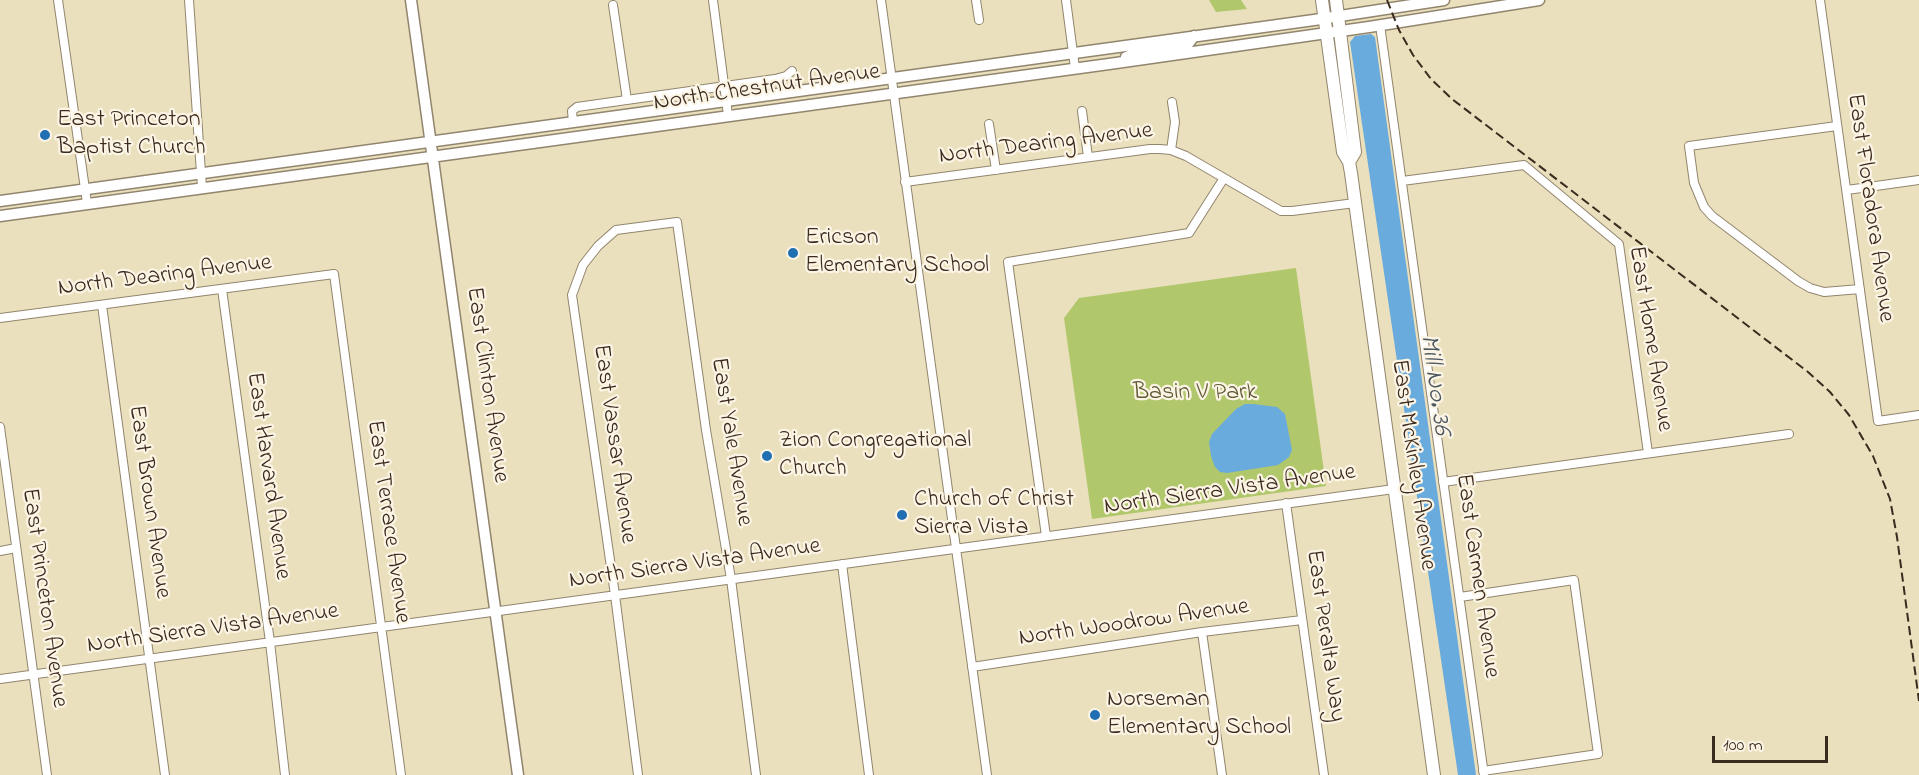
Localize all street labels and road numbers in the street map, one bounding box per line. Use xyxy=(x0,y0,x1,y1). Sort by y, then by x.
street label: North Chestnut Avenue xyxy=(652,59,882,119)
street label: East Floradora Avenue xyxy=(1839,92,1899,324)
street label: North Dearing Avenue xyxy=(938,118,1154,172)
street label: East Home Avenue xyxy=(1620,244,1678,434)
street label: North Dearing Avenue xyxy=(57,250,273,304)
street label: East Clinton Avenue xyxy=(458,285,514,485)
street label: East Vassar Avenue xyxy=(585,343,641,545)
street label: East Yale Avenue xyxy=(702,356,758,528)
street label: East McKinley Avenue xyxy=(1383,358,1441,572)
street label: East Harvard Avenue xyxy=(238,370,296,582)
street label: East Brown Avenue xyxy=(120,403,176,601)
street label: East Terrace Avenue xyxy=(358,418,416,626)
street label: North Sierra Vista Avenue xyxy=(1102,459,1358,523)
street label: East Carmen Avenue xyxy=(1447,472,1505,680)
street label: East Princeton Avenue xyxy=(13,486,73,710)
street label: North Sierra Vista Avenue xyxy=(567,533,823,597)
street label: East Peralta Way xyxy=(1298,548,1350,724)
street label: North Woodrow Avenue xyxy=(1017,594,1251,654)
street label: North Sierra Vista Avenue xyxy=(85,598,341,662)

